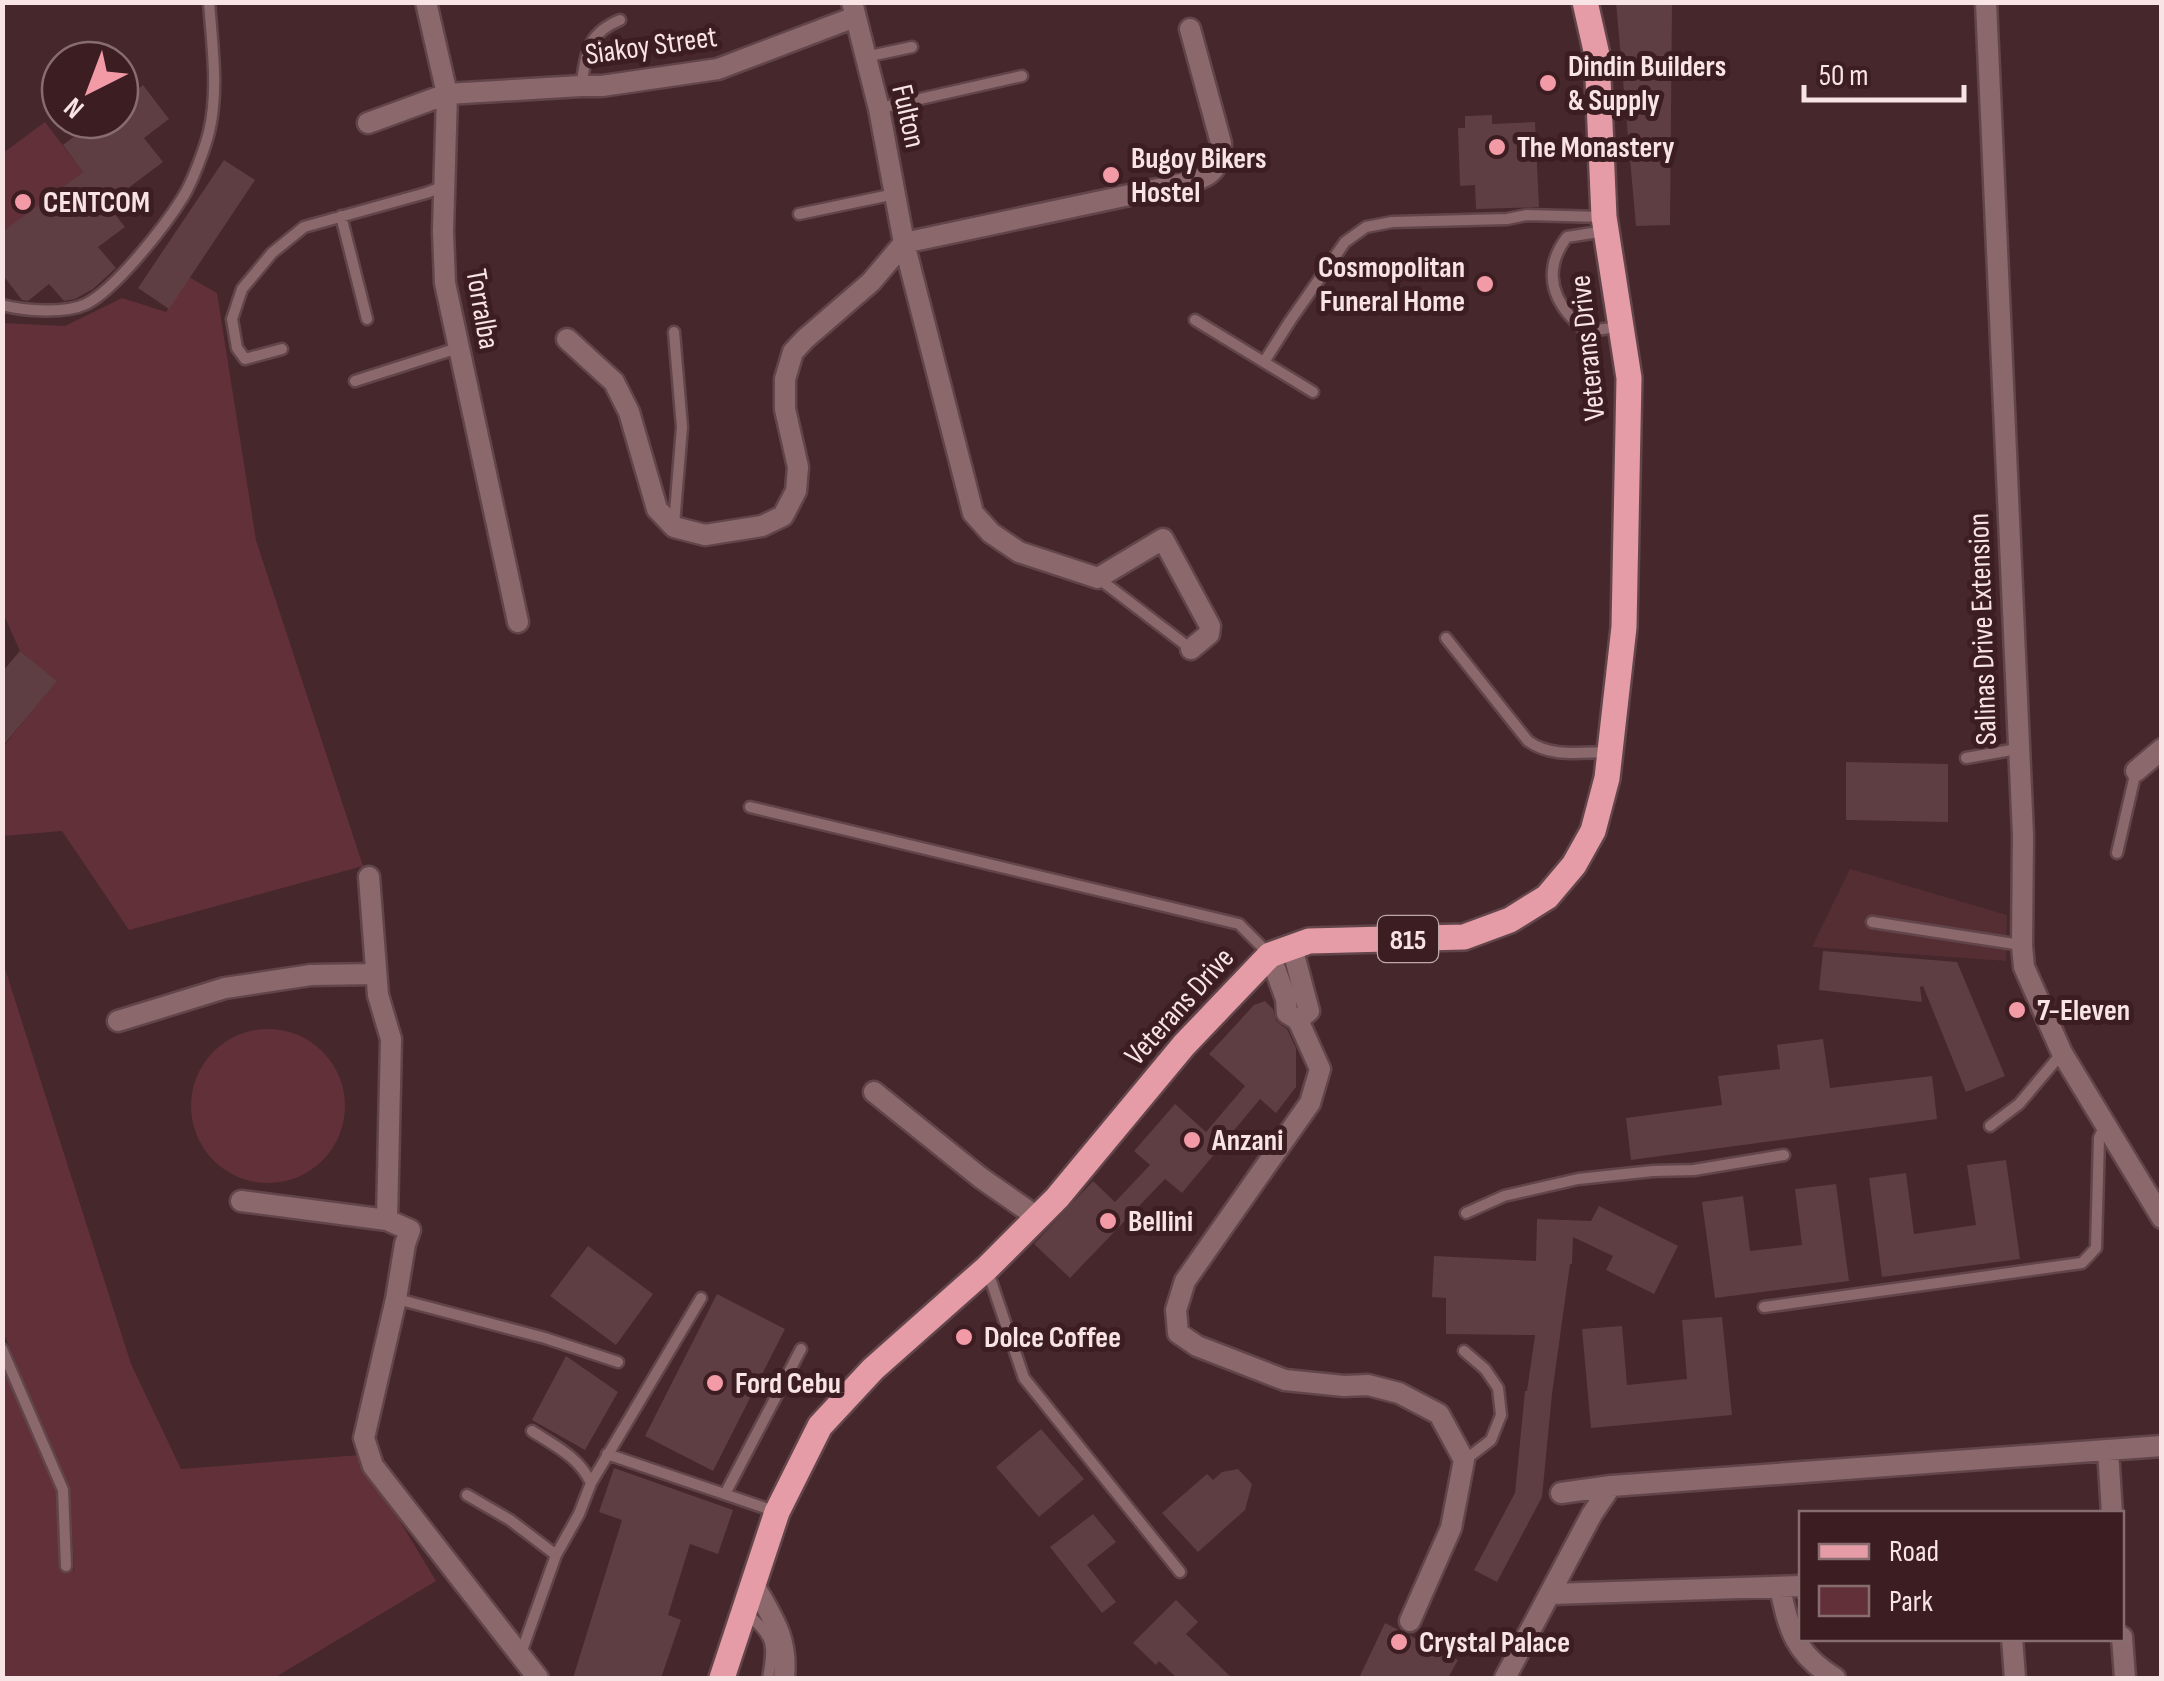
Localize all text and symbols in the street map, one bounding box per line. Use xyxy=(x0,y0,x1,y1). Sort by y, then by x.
street label: Siakoy Street xyxy=(583,19,719,73)
north arrow xyxy=(40,40,140,140)
scale bar xyxy=(1804,40,1964,102)
place label: Dindin Builders & Supply xyxy=(1568,49,1726,119)
text: 50 m xyxy=(1819,58,1868,94)
marker: Dindin Builders & Supply xyxy=(1537,72,1559,94)
street label: Fulton xyxy=(883,81,933,151)
text: N xyxy=(58,90,91,125)
place label: The Monastery xyxy=(1517,130,1675,166)
marker: The Monastery xyxy=(1486,136,1508,158)
place label: Bugoy Bikers Hostel xyxy=(1131,141,1267,211)
marker: Bugoy Bikers Hostel xyxy=(1100,164,1122,186)
place label: CENTCOM xyxy=(43,185,150,221)
marker: CENTCOM xyxy=(12,191,34,213)
place label: Cosmopolitan Funeral Home xyxy=(1318,250,1465,320)
street label: Torralba xyxy=(457,266,507,352)
marker: Cosmopolitan Funeral Home xyxy=(1474,273,1496,295)
street label: Veterans Drive xyxy=(1562,273,1614,422)
street label: Salinas Drive Extension xyxy=(1961,512,2005,746)
road number: 815 xyxy=(1378,916,1438,962)
street label: Veterans Drive xyxy=(1118,940,1242,1073)
place label: 7-Eleven xyxy=(2037,993,2130,1029)
marker: 7-Eleven xyxy=(2006,999,2028,1021)
place label: Anzani xyxy=(1211,1123,1283,1159)
marker: Anzani xyxy=(1181,1129,1203,1151)
place label: Bellini xyxy=(1128,1204,1193,1240)
marker: Bellini xyxy=(1097,1210,1119,1232)
place label: Dolce Coffee xyxy=(984,1320,1121,1356)
marker: Dolce Coffee xyxy=(953,1326,975,1348)
place label: Ford Cebu xyxy=(735,1366,841,1402)
marker: Ford Cebu xyxy=(704,1372,726,1394)
legend xyxy=(1799,1511,2124,1641)
text: Road xyxy=(1889,1534,1939,1570)
text: Park xyxy=(1889,1584,1933,1620)
place label: Crystal Palace xyxy=(1419,1625,1570,1661)
marker: Crystal Palace xyxy=(1388,1631,1410,1653)

